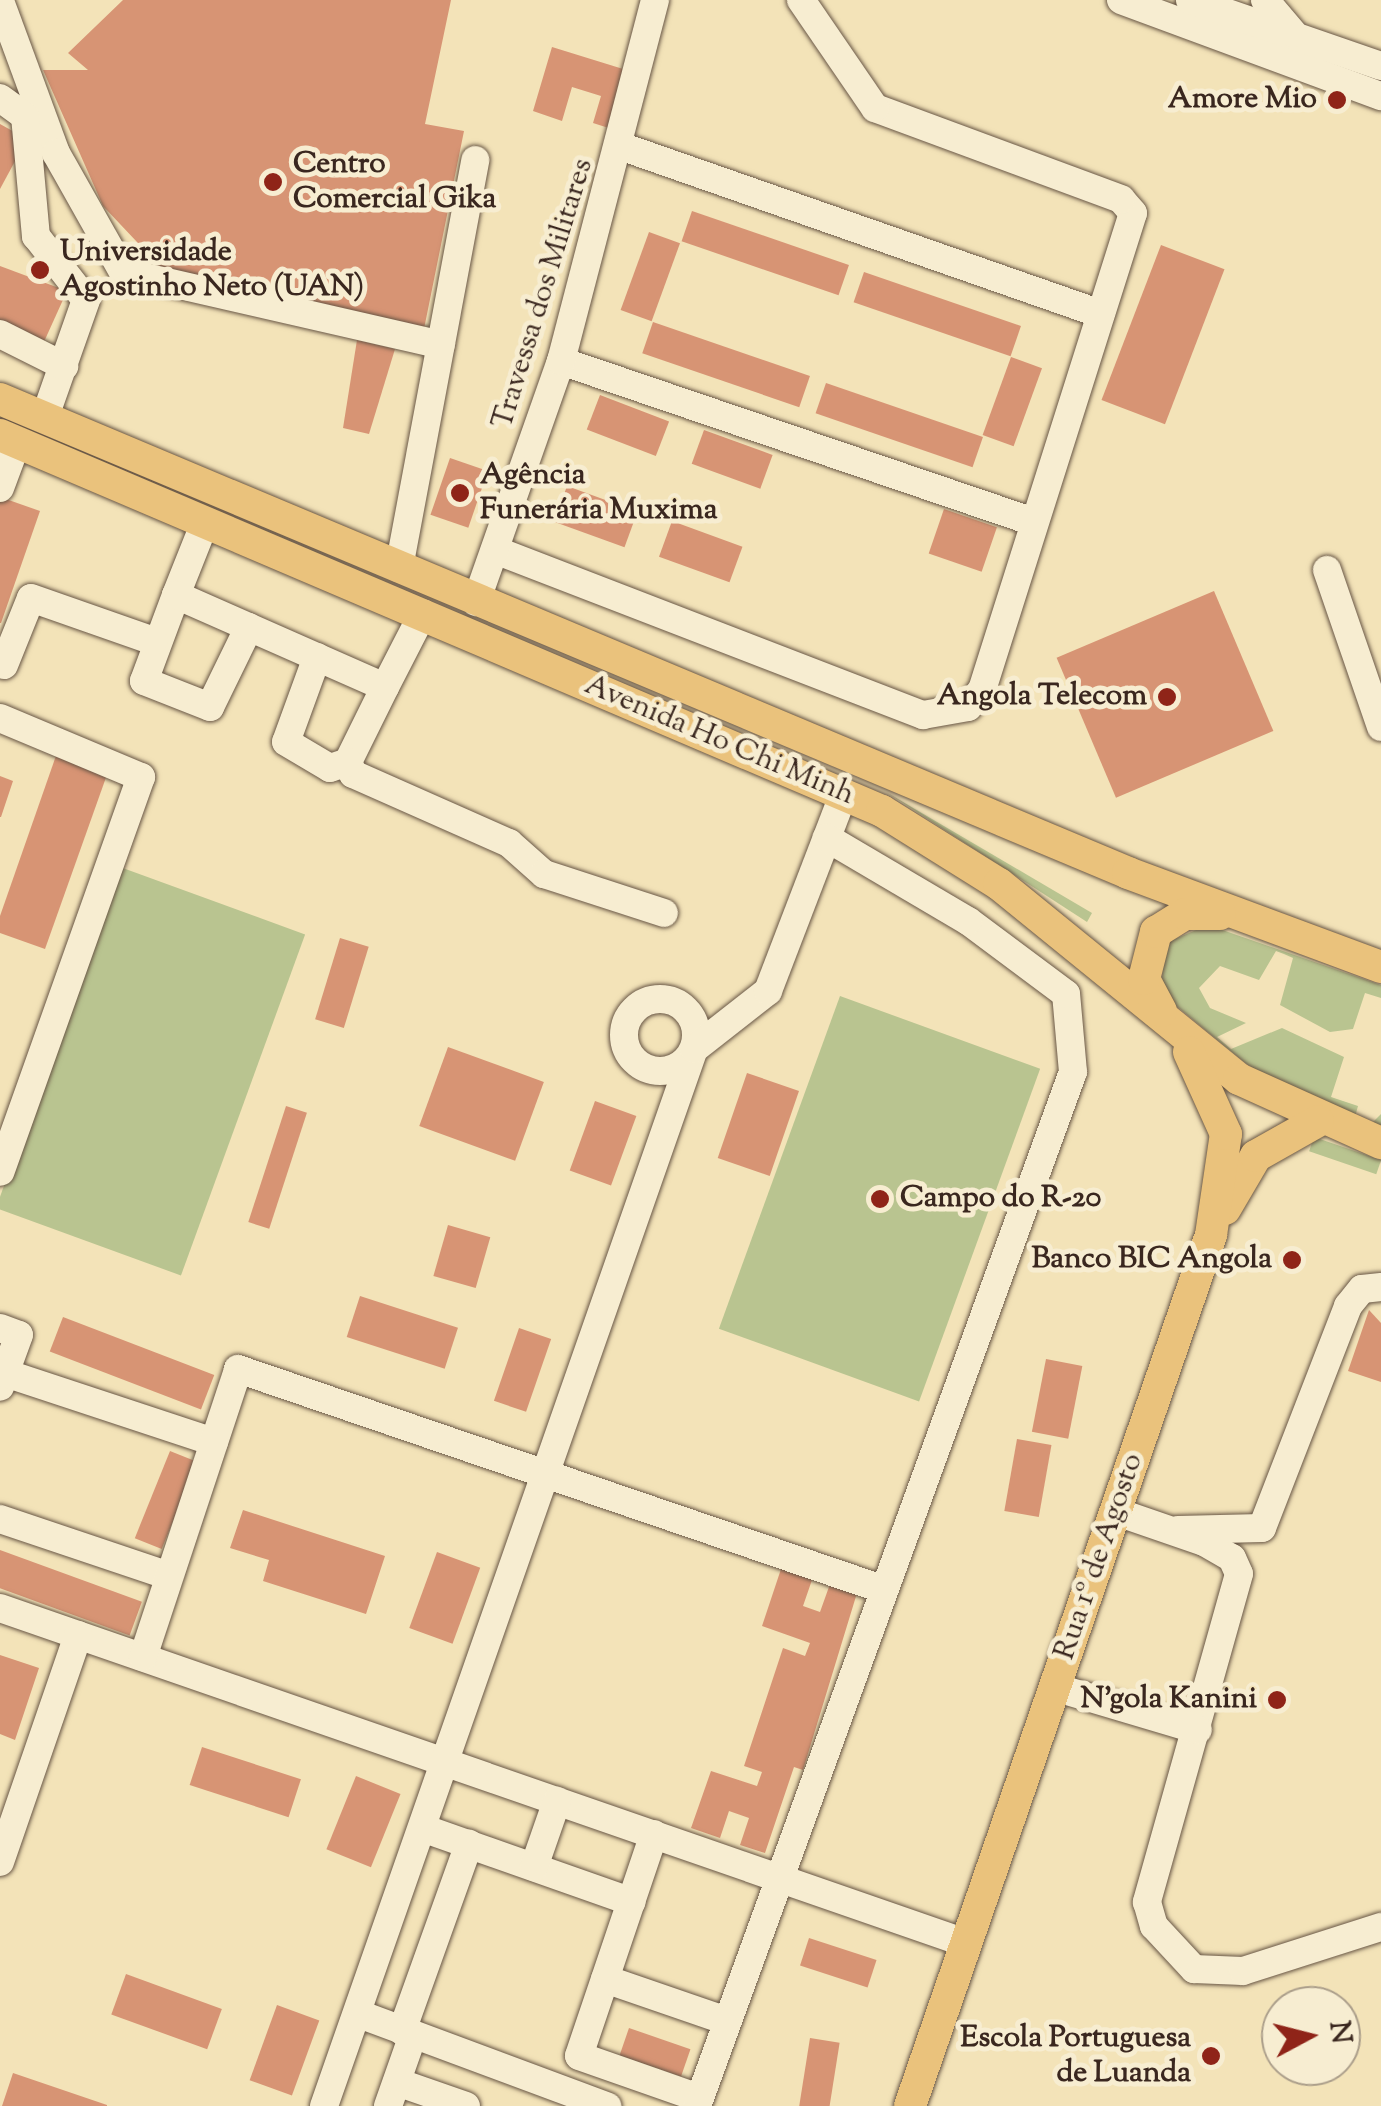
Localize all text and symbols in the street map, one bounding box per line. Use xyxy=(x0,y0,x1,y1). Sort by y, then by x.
place label: Amore Mio xyxy=(1168,82,1317,118)
marker: Amore Mio xyxy=(1326,89,1348,111)
place label: Centro Comercial Gika xyxy=(293,147,496,218)
street label: Travessa dos Militares xyxy=(486,155,602,433)
marker: Centro Comercial Gika xyxy=(262,171,284,193)
place label: Universidade Agostinho Neto (UAN) xyxy=(60,235,364,306)
marker: Universidade Agostinho Neto (UAN) xyxy=(29,259,51,281)
place label: Agência Funerária Muxima xyxy=(480,458,718,528)
marker: Agência Funerária Muxima xyxy=(449,482,471,504)
street label: Avenida Ho Chi Minh xyxy=(579,668,859,814)
place label: Angola Telecom xyxy=(937,679,1147,715)
marker: Angola Telecom xyxy=(1156,686,1178,708)
place label: Campo do R-20 xyxy=(900,1181,1101,1217)
marker: Campo do R-20 xyxy=(869,1188,891,1210)
place label: Banco BIC Angola xyxy=(1031,1242,1272,1278)
marker: Banco BIC Angola xyxy=(1281,1249,1303,1271)
street label: Rua 1º de Agosto xyxy=(1048,1449,1152,1665)
place label: N'gola Kanini xyxy=(1080,1682,1257,1718)
marker: N'gola Kanini xyxy=(1266,1689,1288,1711)
north arrow xyxy=(1261,1986,1361,2086)
text: N xyxy=(1318,2019,1360,2046)
place label: Escola Portuguesa de Luanda xyxy=(960,2021,1191,2092)
marker: Escola Portuguesa de Luanda xyxy=(1200,2045,1222,2067)

